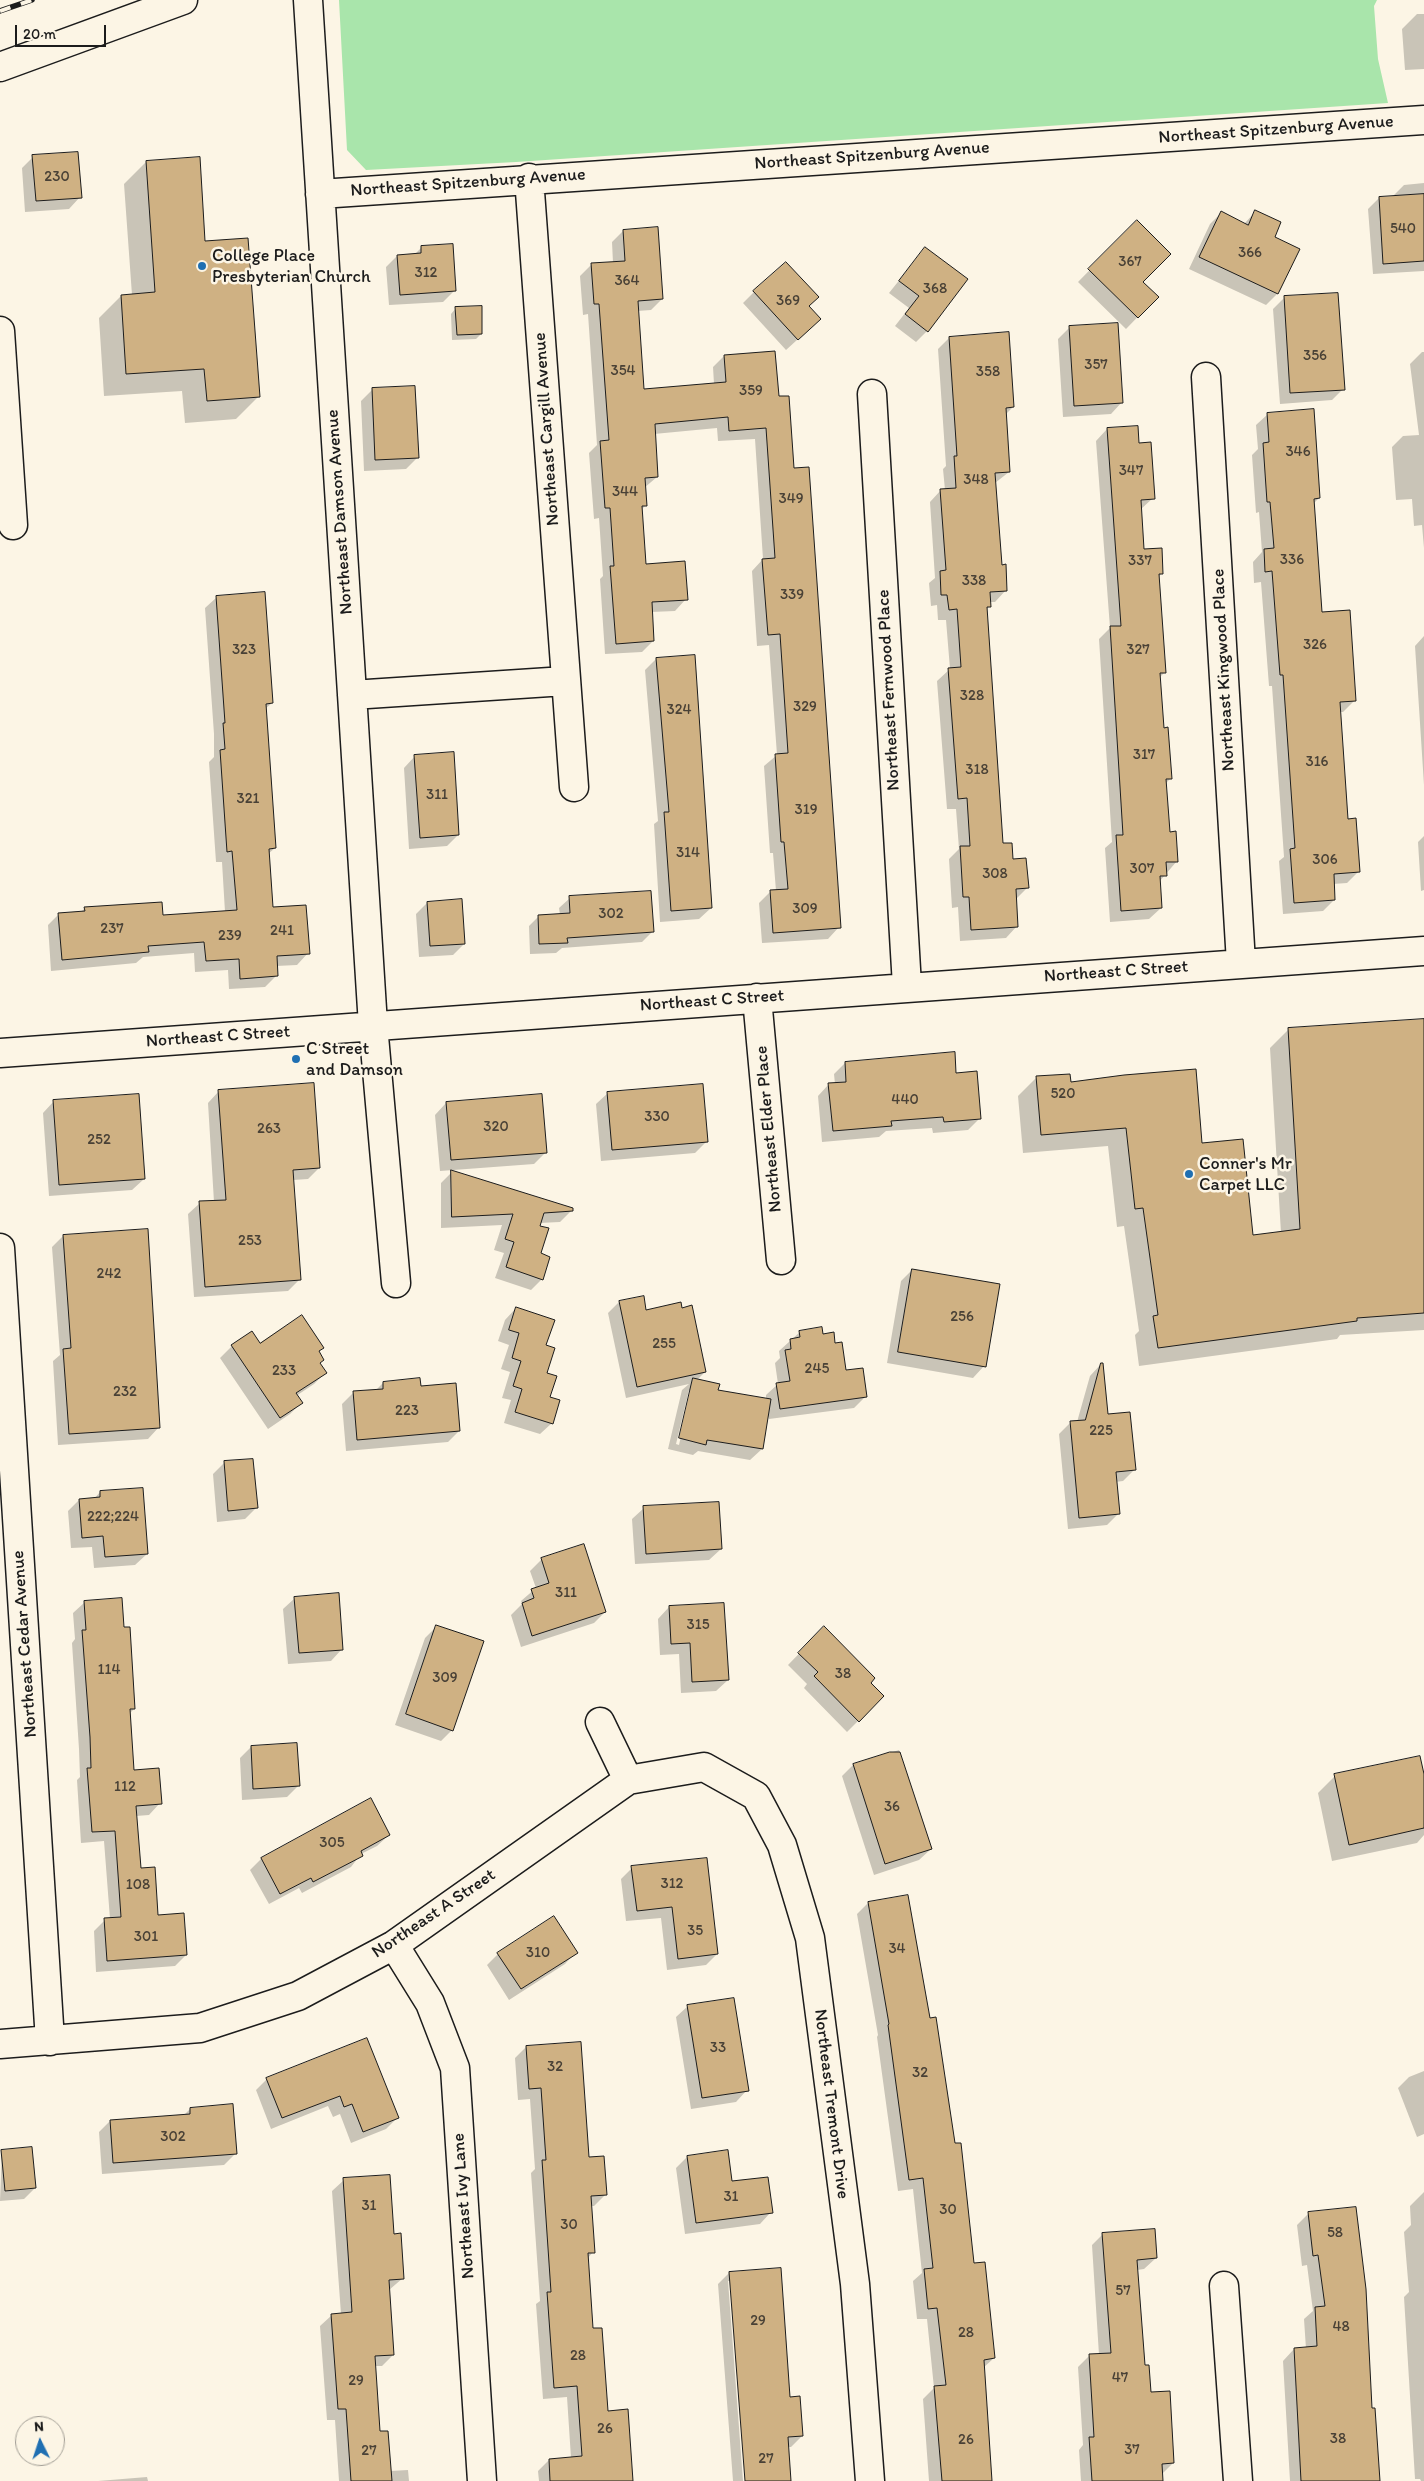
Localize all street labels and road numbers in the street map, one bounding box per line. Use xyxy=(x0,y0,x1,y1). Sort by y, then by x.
street label: Northeast Spitzenburg Avenue xyxy=(1158,111,1394,149)
street label: Northeast Spitzenburg Avenue xyxy=(754,137,990,175)
street label: Northeast Spitzenburg Avenue xyxy=(350,164,586,202)
street label: Northeast Cargill Avenue xyxy=(529,332,565,526)
street label: Northeast Damson Avenue xyxy=(322,409,358,615)
street label: Northeast Kingwood Place xyxy=(1208,568,1240,772)
street label: Northeast Fernwood Place xyxy=(873,589,905,791)
street label: Northeast C Street xyxy=(1043,956,1189,988)
street label: Northeast C Street xyxy=(639,985,785,1017)
street label: Northeast C Street xyxy=(145,1021,291,1053)
street label: Northeast Elder Place xyxy=(751,1045,787,1213)
street label: Northeast Cedar Avenue xyxy=(8,1550,42,1738)
street label: Northeast A Street xyxy=(368,1865,500,1963)
street label: Northeast Tremont Drive xyxy=(809,2008,853,2200)
street label: Northeast Ivy Lane xyxy=(448,2132,480,2280)

